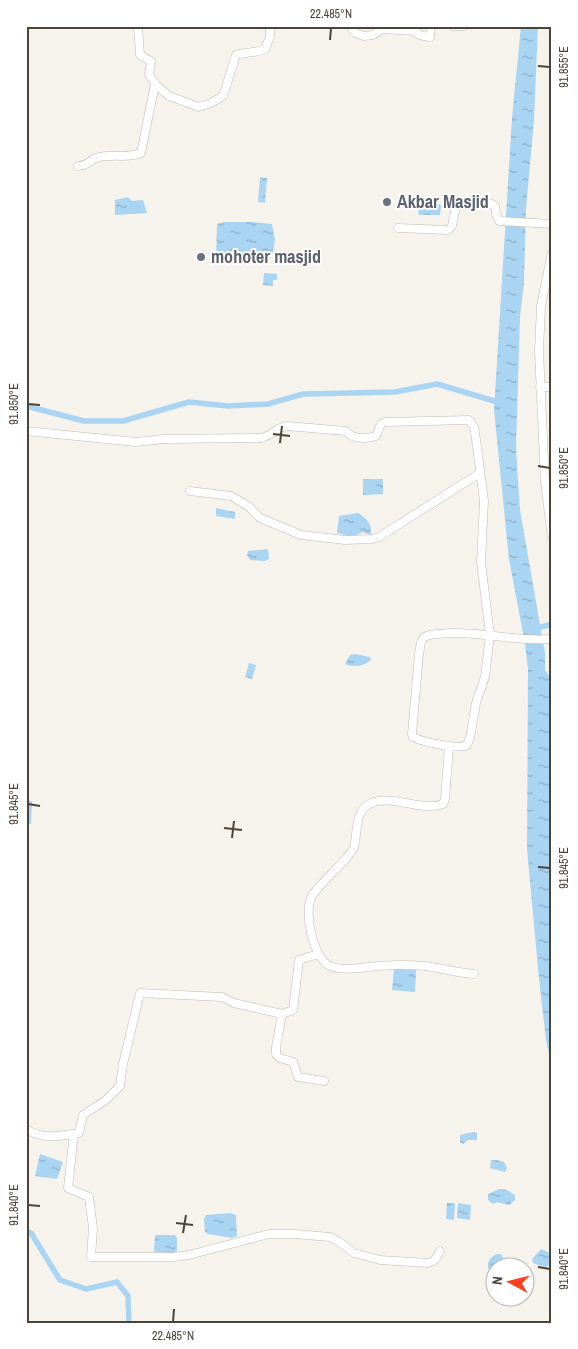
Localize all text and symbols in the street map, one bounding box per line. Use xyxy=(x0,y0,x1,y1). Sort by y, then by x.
text: 22.485°N xyxy=(310,6,352,22)
text: 91.855°E xyxy=(556,46,572,88)
place label: Akbar Masjid xyxy=(397,189,489,214)
marker: Akbar Masjid xyxy=(381,196,393,208)
place label: mohoter masjid xyxy=(211,244,321,269)
marker: mohoter masjid xyxy=(195,251,207,263)
text: 91.850°E xyxy=(6,383,22,425)
text: 91.850°E xyxy=(556,447,572,489)
text: 91.845°E xyxy=(6,783,22,825)
text: 91.845°E xyxy=(556,847,572,889)
text: 91.840°E xyxy=(6,1184,22,1226)
text: 91.840°E xyxy=(556,1248,572,1290)
north arrow xyxy=(486,1256,536,1306)
text: N xyxy=(488,1275,507,1286)
text: 22.485°N xyxy=(152,1328,194,1344)

